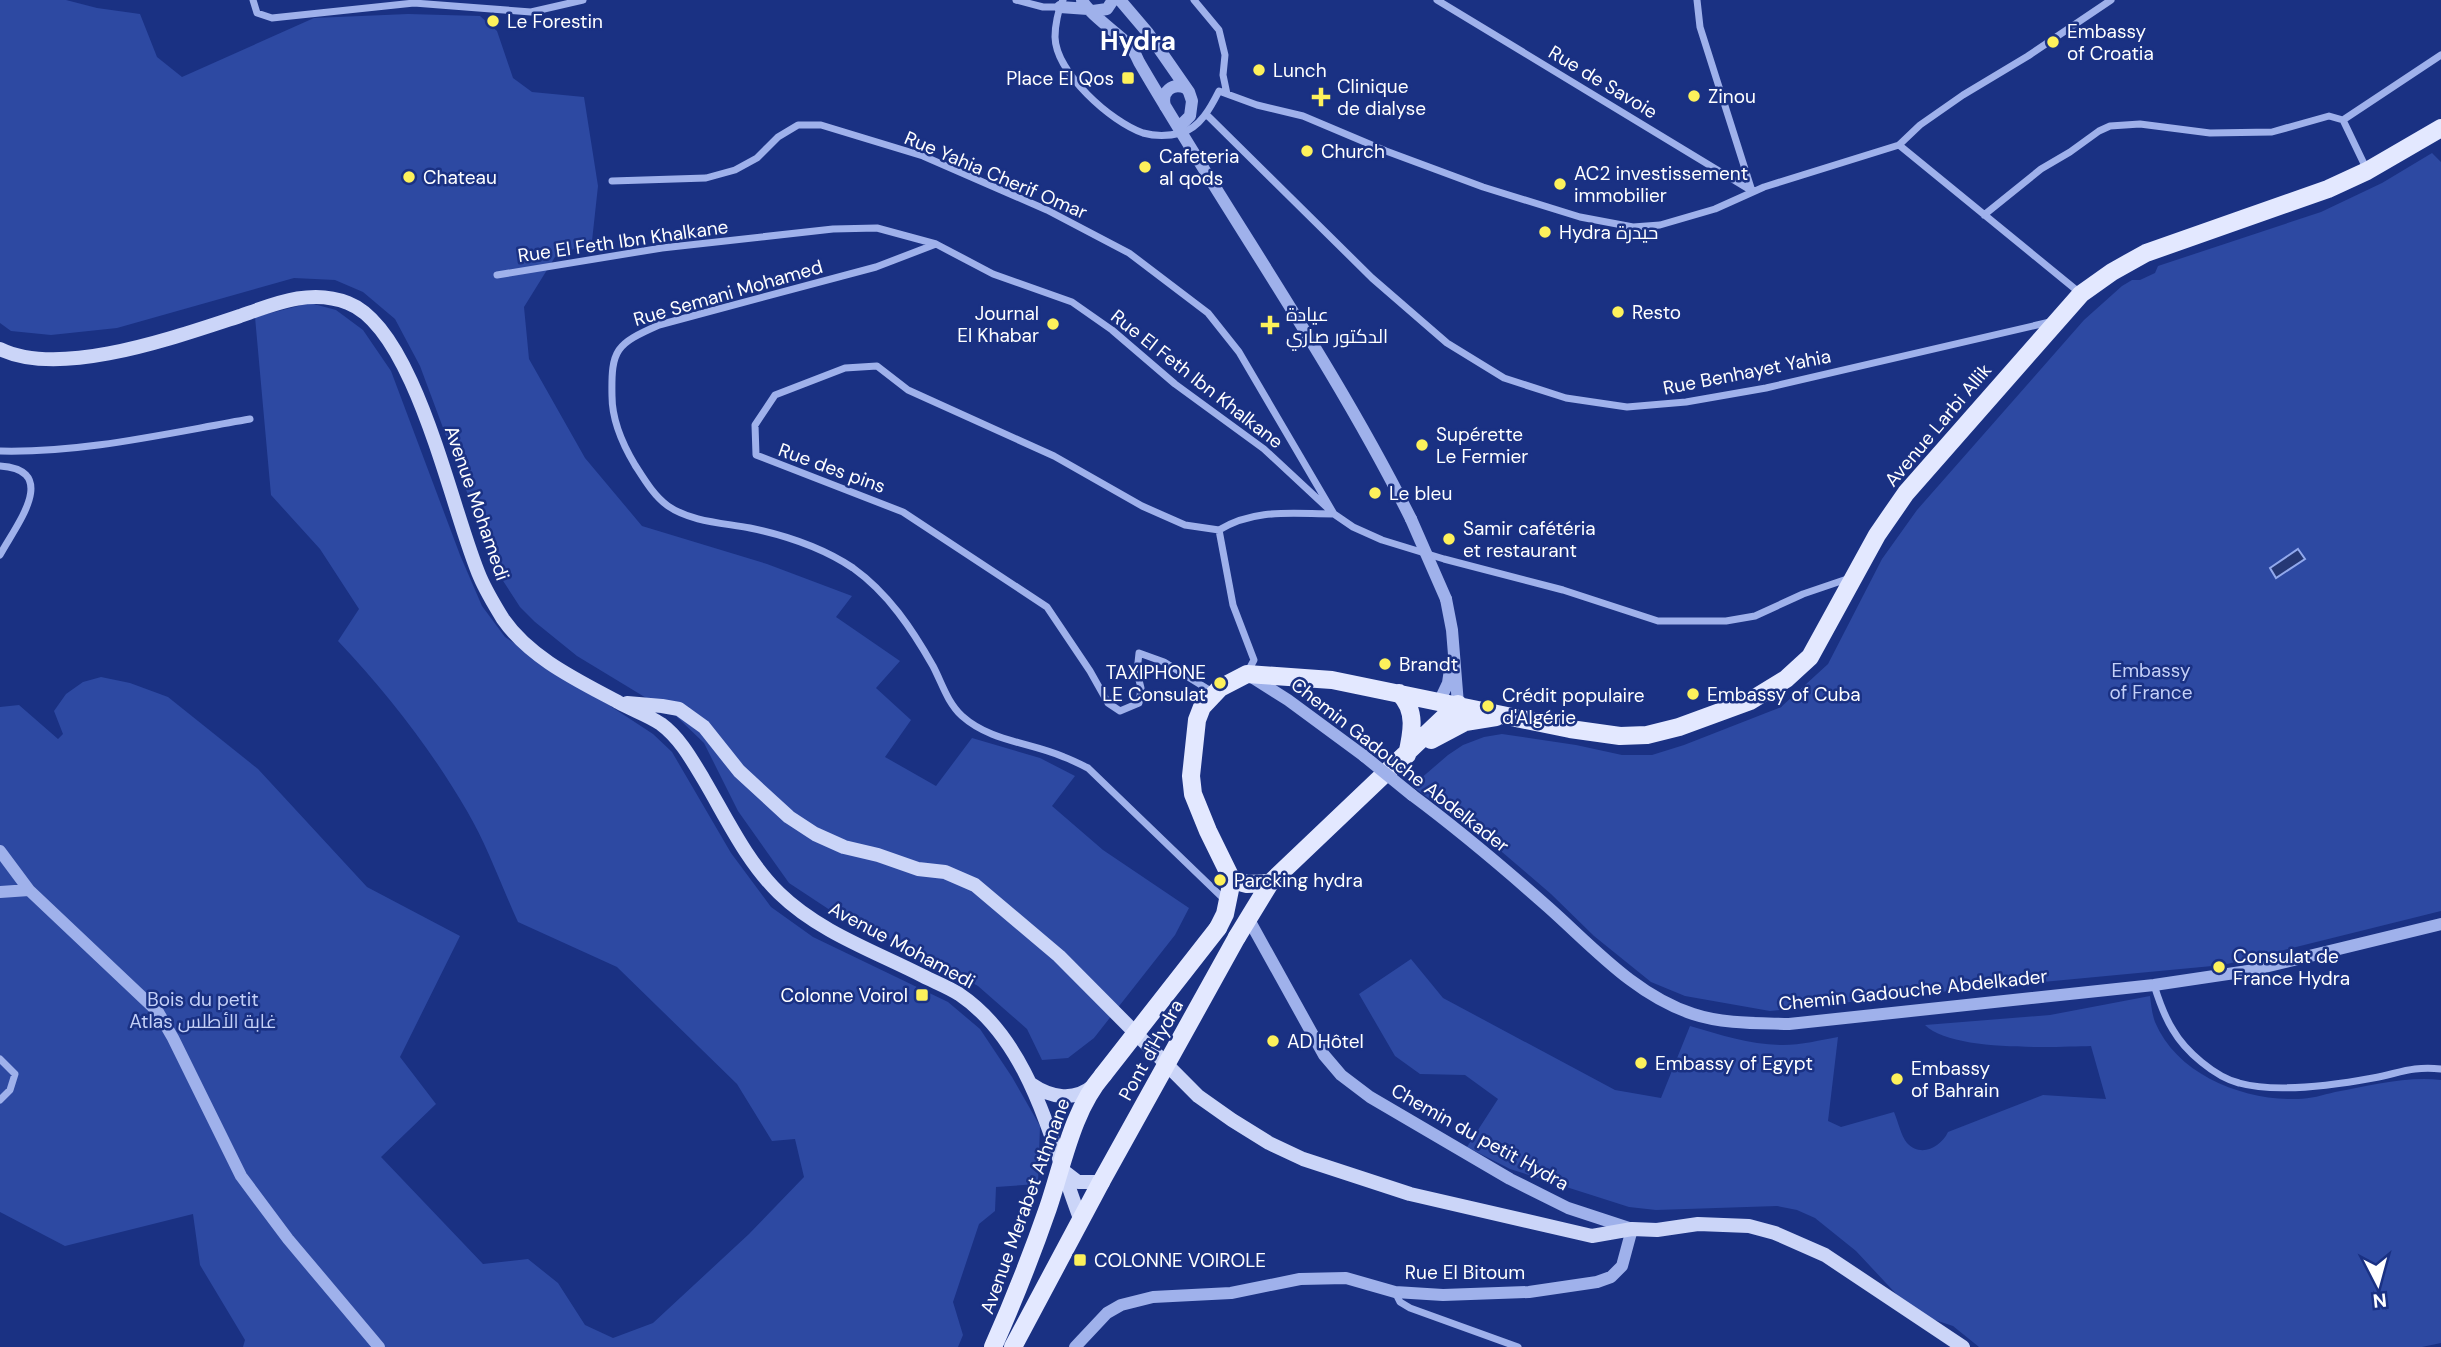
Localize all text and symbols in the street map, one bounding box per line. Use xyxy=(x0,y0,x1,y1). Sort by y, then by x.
place label: Le Forestin xyxy=(507,9,603,34)
marker: Le Forestin xyxy=(485,13,501,29)
place label: Embassy of Croatia xyxy=(2067,19,2154,66)
district label: Hydra xyxy=(1100,24,1176,58)
marker: Embassy of Croatia xyxy=(2045,34,2061,50)
street label: Rue de Savoie xyxy=(1544,40,1662,124)
place label: Lunch xyxy=(1273,58,1327,83)
marker: Lunch xyxy=(1251,62,1267,78)
place label: Place El Qos xyxy=(1006,66,1114,91)
marker: Place El Qos xyxy=(1120,70,1136,86)
place label: Clinique de dialyse xyxy=(1337,74,1426,121)
place label: Zinou xyxy=(1708,84,1756,109)
marker: Clinique de dialyse xyxy=(1311,87,1331,107)
marker: Zinou xyxy=(1686,88,1702,104)
street label: Rue Yahia Cherif Omar xyxy=(901,125,1091,225)
place label: Church xyxy=(1321,139,1385,164)
marker: Church xyxy=(1299,143,1315,159)
place label: Cafeteria al qods xyxy=(1159,144,1239,191)
marker: Cafeteria al qods xyxy=(1137,159,1153,175)
place label: AC2 investissement immobilier xyxy=(1574,161,1748,208)
place label: Chateau xyxy=(423,165,497,190)
marker: Chateau xyxy=(401,169,417,185)
marker: AC2 investissement immobilier xyxy=(1552,176,1568,192)
street label: Rue El Feth Ibn Khalkane xyxy=(516,214,730,268)
place label: Hydra حيدرة xyxy=(1559,220,1658,245)
marker: Hydra حيدرة xyxy=(1537,224,1553,240)
street label: Rue Semani Mohamed xyxy=(630,254,826,332)
place label: Resto xyxy=(1632,300,1681,325)
place label: Journal El Khabar xyxy=(957,301,1039,348)
place label: عيادة الدكتور صاري xyxy=(1286,302,1388,351)
street label: Rue El Feth Ibn Khalkane xyxy=(1106,304,1288,454)
marker: Resto xyxy=(1610,304,1626,320)
marker: عيادة الدكتور صاري xyxy=(1260,315,1280,335)
marker: Journal El Khabar xyxy=(1045,316,1061,332)
street label: Rue Benhayet Yahia xyxy=(1661,343,1833,401)
street label: Avenue Larbi Allik xyxy=(1879,358,1997,492)
street label: Avenue Mohamedi xyxy=(439,422,515,584)
place label: Supérette Le Fermier xyxy=(1436,422,1528,469)
street label: Rue des pins xyxy=(775,437,889,499)
marker: Supérette Le Fermier xyxy=(1414,437,1430,453)
place label: Le bleu xyxy=(1389,481,1452,506)
marker: Le bleu xyxy=(1367,485,1383,501)
place label: Samir cafétéria et restaurant xyxy=(1463,516,1596,563)
marker: Samir cafétéria et restaurant xyxy=(1441,531,1457,547)
place label: Brandt xyxy=(1399,652,1458,677)
marker: Brandt xyxy=(1377,656,1393,672)
park label: Embassy of France xyxy=(2110,658,2192,705)
place label: TAXIPHONE LE Consulat xyxy=(1102,660,1206,707)
street label: Chemin Gadouche Abdelkader xyxy=(1286,672,1514,858)
marker: TAXIPHONE LE Consulat xyxy=(1212,675,1228,691)
place label: Embassy of Cuba xyxy=(1707,682,1861,707)
place label: Crédit populaire d'Algérie xyxy=(1502,683,1645,730)
marker: Embassy of Cuba xyxy=(1685,686,1701,702)
marker: Crédit populaire d'Algérie xyxy=(1480,698,1496,714)
place label: Parcking hydra xyxy=(1234,868,1363,893)
marker: Parcking hydra xyxy=(1212,872,1228,888)
street label: Avenue Mohamedi xyxy=(824,896,980,994)
place label: Consulat de France Hydra xyxy=(2233,944,2350,991)
marker: Consulat de France Hydra xyxy=(2211,959,2227,975)
street label: Chemin Gadouche Abdelkader xyxy=(1777,963,2049,1017)
place label: Colonne Voirol xyxy=(780,983,908,1008)
park label: Bois du petit Atlas غابة الأطلس xyxy=(129,987,277,1034)
marker: Colonne Voirol xyxy=(914,987,930,1003)
street label: Pont d'Hydra xyxy=(1113,995,1189,1105)
place label: AD Hôtel xyxy=(1287,1029,1364,1054)
marker: AD Hôtel xyxy=(1265,1033,1281,1049)
place label: Embassy of Egypt xyxy=(1655,1051,1813,1076)
marker: Embassy of Egypt xyxy=(1633,1055,1649,1071)
place label: Embassy of Bahrain xyxy=(1911,1056,1999,1103)
marker: Embassy of Bahrain xyxy=(1889,1071,1905,1087)
street label: Chemin du petit Hydra xyxy=(1387,1078,1573,1196)
street label: Avenue Merabet Athmane xyxy=(974,1095,1076,1317)
place label: COLONNE VOIROLE xyxy=(1094,1248,1266,1273)
north arrow xyxy=(2343,1249,2413,1319)
marker: COLONNE VOIROLE xyxy=(1072,1252,1088,1268)
street label: Rue El Bitoum xyxy=(1405,1260,1525,1285)
text: N xyxy=(2372,1287,2388,1314)

